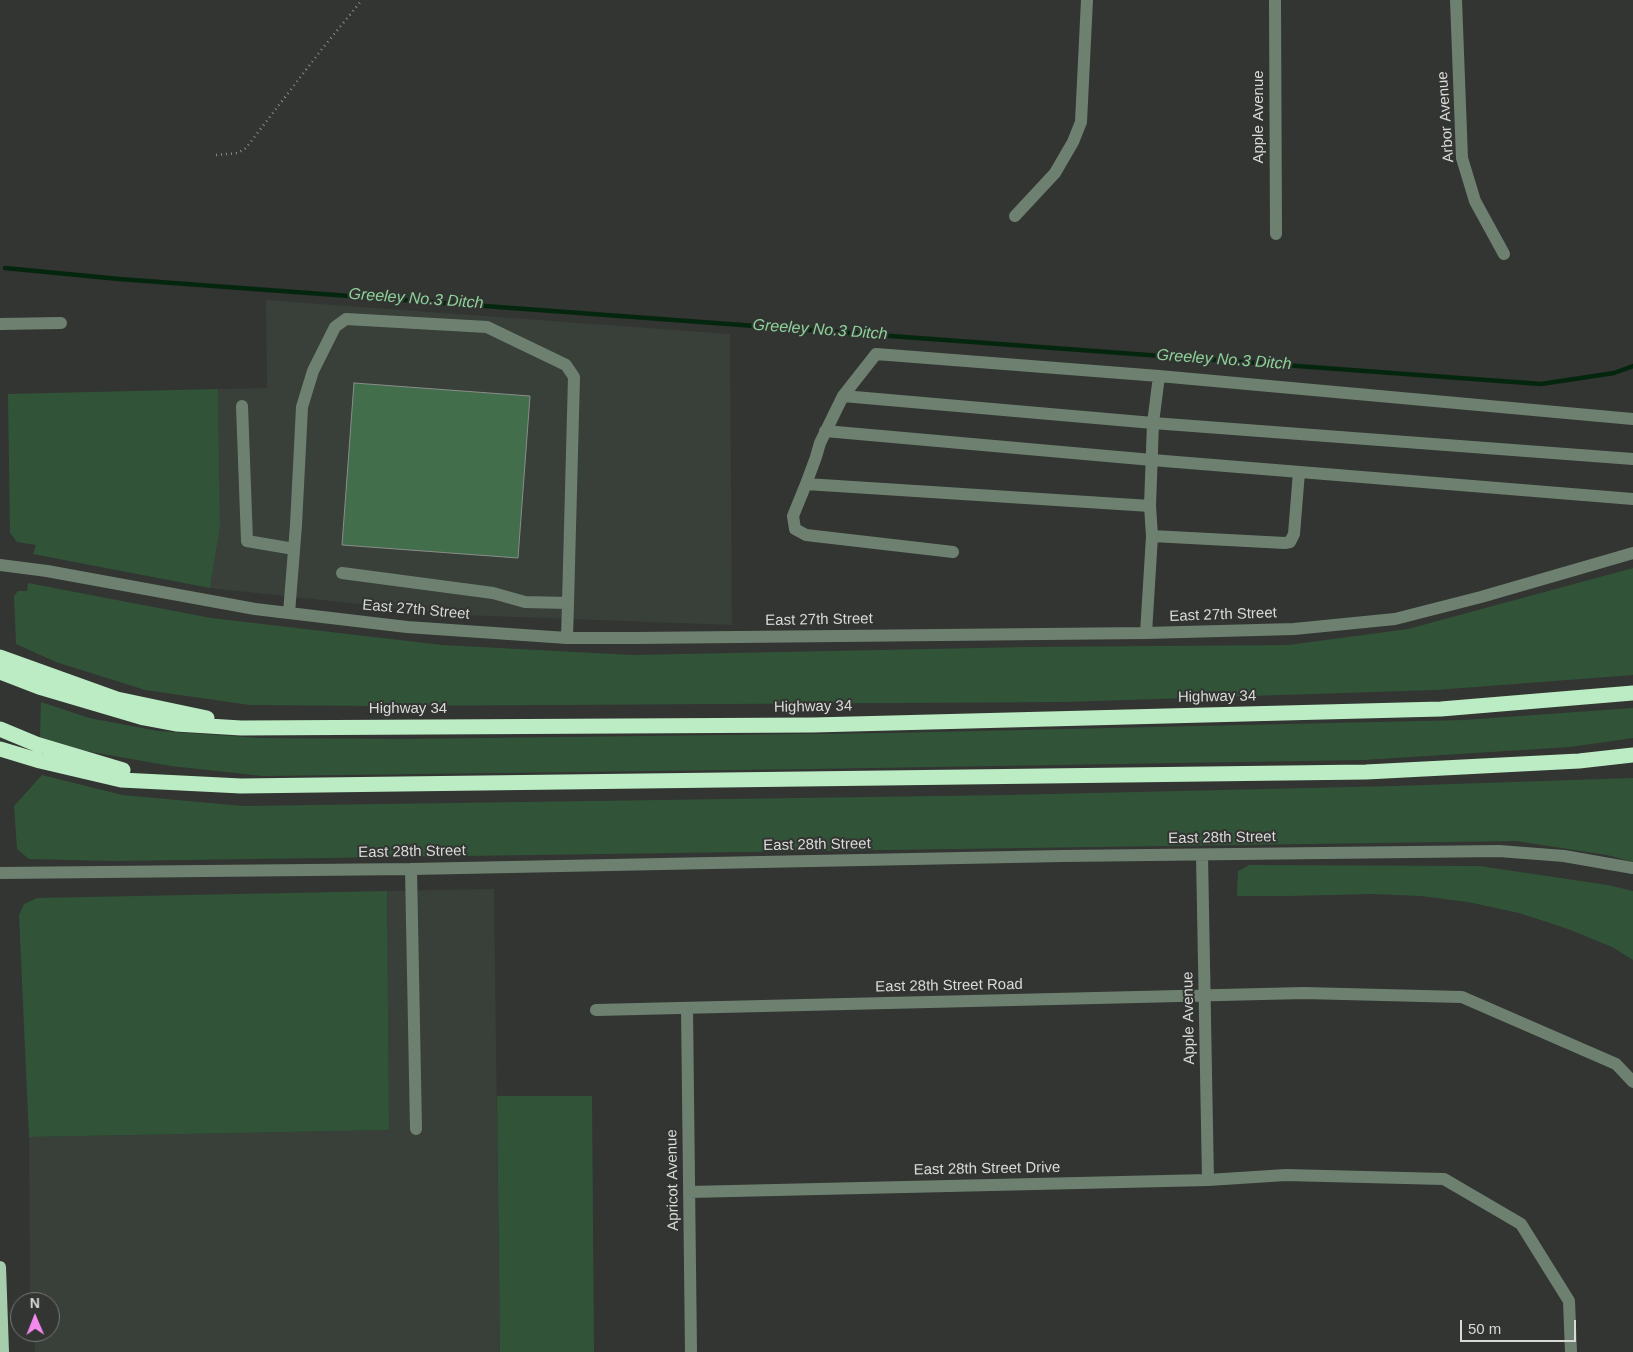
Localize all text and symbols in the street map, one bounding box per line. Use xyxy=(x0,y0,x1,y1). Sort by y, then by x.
street label: Apple Avenue xyxy=(1250,70,1268,164)
street label: Arbor Avenue xyxy=(1434,71,1458,163)
water label: Greeley No.3 Ditch xyxy=(348,285,484,313)
water label: Greeley No.3 Ditch xyxy=(752,316,888,344)
water label: Greeley No.3 Ditch xyxy=(1156,346,1292,374)
street label: East 27th Street xyxy=(362,596,470,624)
street label: East 27th Street xyxy=(1169,604,1277,626)
street label: East 27th Street xyxy=(765,610,873,630)
street label: Highway 34 xyxy=(1178,687,1256,707)
street label: Highway 34 xyxy=(774,697,852,717)
street label: Highway 34 xyxy=(369,700,447,718)
street label: East 28th Street xyxy=(1168,828,1276,848)
street label: East 28th Street xyxy=(763,835,871,855)
street label: East 28th Street xyxy=(358,842,466,862)
street label: Apple Avenue xyxy=(1179,971,1199,1065)
street label: East 28th Street Road xyxy=(875,976,1023,996)
street label: Apricot Avenue xyxy=(663,1129,683,1231)
street label: East 28th Street Drive xyxy=(913,1159,1061,1179)
north arrow xyxy=(10,1292,60,1342)
text: N xyxy=(30,1295,40,1311)
scale bar xyxy=(1463,1310,1579,1342)
text: 50 m xyxy=(1468,1320,1501,1337)

